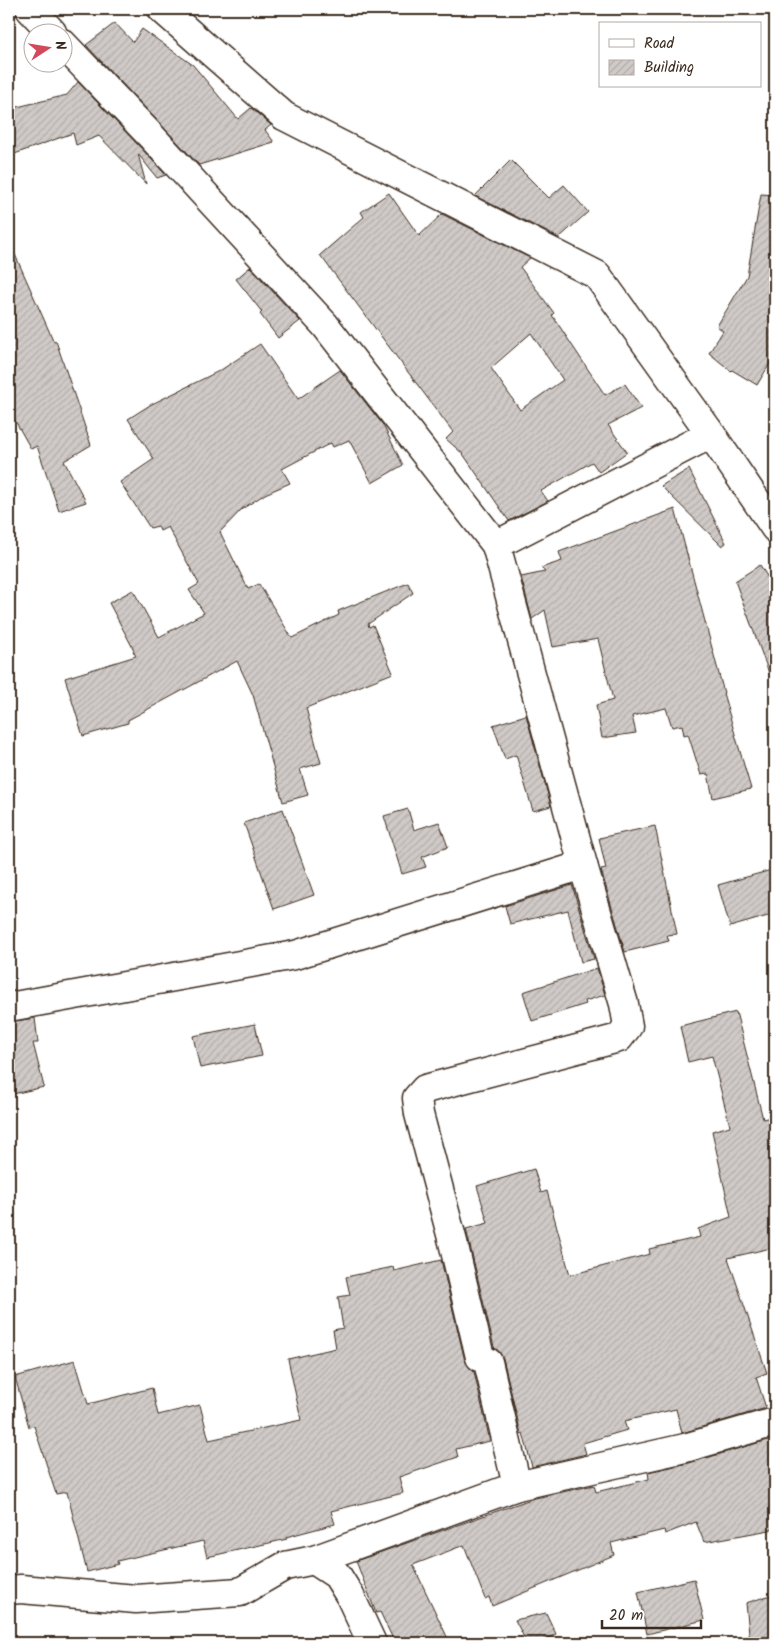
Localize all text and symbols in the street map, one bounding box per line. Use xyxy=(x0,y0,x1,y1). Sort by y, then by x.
north arrow xyxy=(22,22,72,72)
legend xyxy=(599,22,762,88)
text: Road xyxy=(644,32,675,56)
text: N xyxy=(48,39,71,52)
text: Building xyxy=(644,56,694,80)
scale bar xyxy=(602,1597,700,1629)
text: 20 m xyxy=(609,1604,643,1628)

